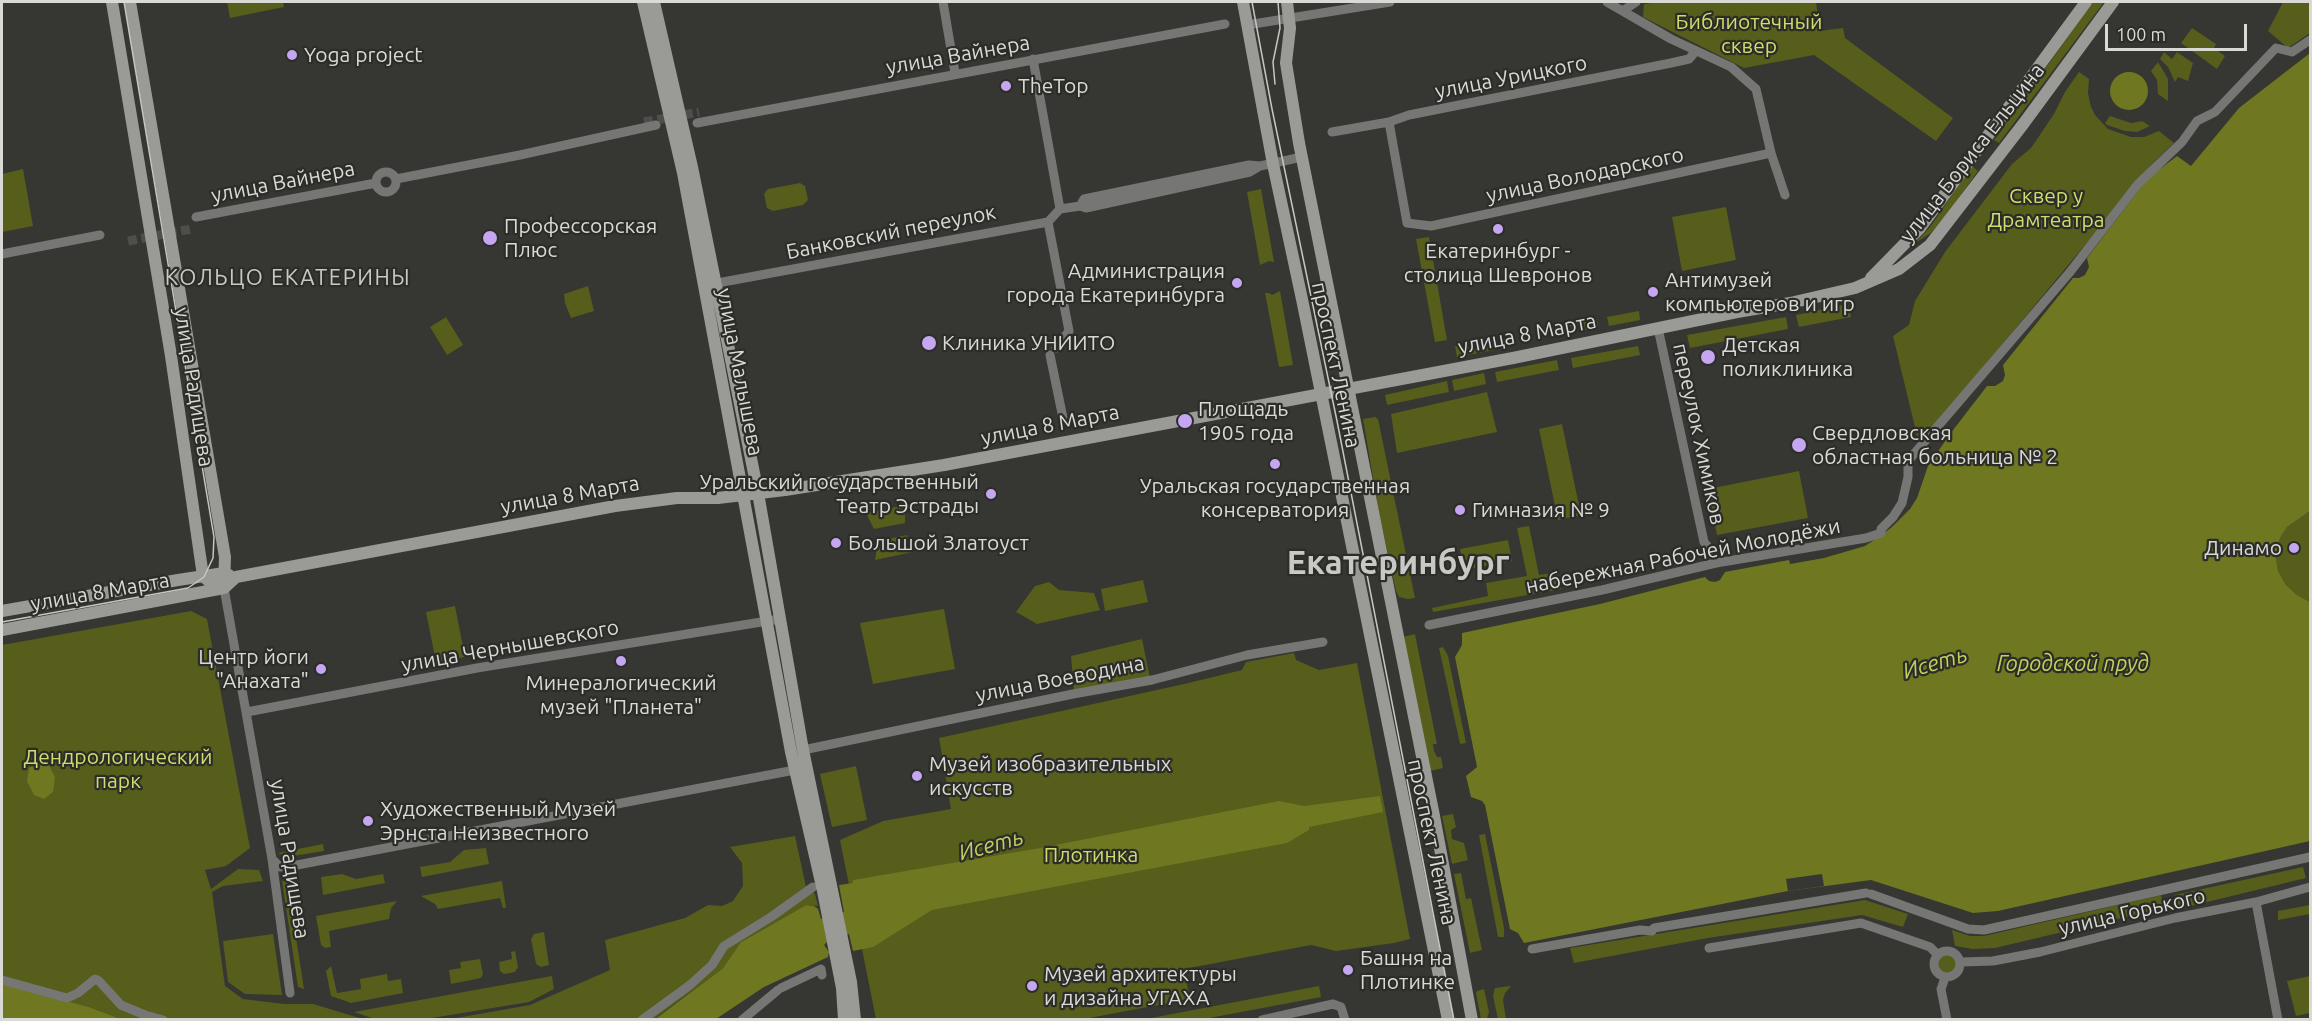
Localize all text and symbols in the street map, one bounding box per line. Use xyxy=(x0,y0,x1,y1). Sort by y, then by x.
park label: Библиотечный сквер xyxy=(1676,9,1822,59)
scale bar xyxy=(2108,12,2250,50)
text: 100 m xyxy=(2116,24,2166,44)
street label: улица Вайнера xyxy=(884,30,1032,80)
place label: Yoga projeсt xyxy=(304,42,422,68)
marker: Yoga projeсt xyxy=(285,48,299,62)
street label: улица Урицкого xyxy=(1433,50,1589,104)
street label: улица Бориса Ельцина xyxy=(1894,58,2050,248)
place label: TheTop xyxy=(1018,73,1088,99)
marker: TheTop xyxy=(999,79,1013,93)
street label: улица Володарского xyxy=(1484,142,1686,208)
street label: улица Вайнера xyxy=(209,156,357,208)
park label: Сквер у Драмтеатра xyxy=(1987,183,2105,233)
street label: Банковский переулок xyxy=(784,199,998,265)
place label: Профессорская Плюс xyxy=(504,213,657,263)
marker: Екатеринбург - столица Шевронов xyxy=(1491,222,1505,236)
marker: Профессорская Плюс xyxy=(481,229,499,247)
place label: Екатеринбург - столица Шевронов xyxy=(1404,238,1592,288)
place label: Администрация города Екатеринбурга xyxy=(1007,258,1225,308)
district label: КОЛЬЦО ЕКАТЕРИНЫ xyxy=(165,265,411,291)
place label: Антимузей компьютеров и игр xyxy=(1665,267,1855,317)
marker: Администрация города Екатеринбурга xyxy=(1230,276,1244,290)
street label: проспект Ленина xyxy=(1306,280,1366,450)
marker: Антимузей компьютеров и игр xyxy=(1646,285,1660,299)
street label: улица Малышева xyxy=(711,286,769,458)
street label: улица Радищева xyxy=(169,305,219,469)
street label: улица 8 Марта xyxy=(1456,308,1598,360)
place label: Клиника УНИИТО xyxy=(942,330,1115,356)
place label: Детская поликлиника xyxy=(1722,332,1853,382)
marker: Клиника УНИИТО xyxy=(920,334,938,352)
street label: переулок Химиков xyxy=(1667,341,1731,527)
marker: Детская поликлиника xyxy=(1699,348,1717,366)
place label: Площадь 1905 года xyxy=(1198,396,1294,446)
street label: улица 8 Марта xyxy=(979,399,1121,451)
marker: Площадь 1905 года xyxy=(1176,412,1194,430)
place label: Свердловская областная больница № 2 xyxy=(1812,420,2058,470)
marker: Свердловская областная больница № 2 xyxy=(1790,436,1808,454)
marker: Уральская государственная консерватория xyxy=(1268,457,1282,471)
place label: Уральский государственный Театр Эстрады xyxy=(700,469,979,519)
street label: улица 8 Марта xyxy=(499,470,641,520)
place label: Уральская государственная консерватория xyxy=(1140,473,1410,523)
marker: Уральский государственный Театр Эстрады xyxy=(984,487,998,501)
place label: Гимназия № 9 xyxy=(1472,497,1610,523)
marker: Гимназия № 9 xyxy=(1453,503,1467,517)
street label: набережная Рабочей Молодёжи xyxy=(1523,513,1843,599)
place label: Большой Златоуст xyxy=(848,530,1029,556)
place label: Динамо xyxy=(2204,535,2282,561)
marker: Большой Златоуст xyxy=(829,536,843,550)
marker: Динамо xyxy=(2287,541,2301,555)
district label: Екатеринбург xyxy=(1287,543,1509,583)
street label: улица 8 Марта xyxy=(29,567,171,617)
street label: улица Чернышевского xyxy=(399,614,621,678)
water label: Исеть xyxy=(1900,641,1970,685)
place label: Центр йоги "Анахата" xyxy=(198,644,309,694)
street label: улица Воеводина xyxy=(974,650,1146,708)
water label: Городской пруд xyxy=(1997,651,2149,677)
marker: Минералогический музей "Планета" xyxy=(614,654,628,668)
marker: Центр йоги "Анахата" xyxy=(314,662,328,676)
place label: Минералогический музей "Планета" xyxy=(525,670,717,720)
park label: Дендрологический парк xyxy=(24,744,212,794)
place label: Музей изобразительных искусств xyxy=(929,751,1171,801)
street label: проспект Ленина xyxy=(1402,757,1462,927)
marker: Музей изобразительных искусств xyxy=(910,769,924,783)
street label: улица Радищева xyxy=(265,777,315,941)
place label: Художественный Музей Эрнста Неизвестного xyxy=(380,796,616,846)
marker: Художественный Музей Эрнста Неизвестного xyxy=(361,814,375,828)
water label: Исеть xyxy=(956,824,1026,866)
park label: Плотинка xyxy=(1044,842,1138,868)
street label: улица Горького xyxy=(2056,883,2208,941)
place label: Башня на Плотинке xyxy=(1360,945,1455,995)
place label: Музей архитектуры и дизайна УГАХА xyxy=(1044,961,1237,1011)
marker: Башня на Плотинке xyxy=(1341,963,1355,977)
marker: Музей архитектуры и дизайна УГАХА xyxy=(1025,979,1039,993)

